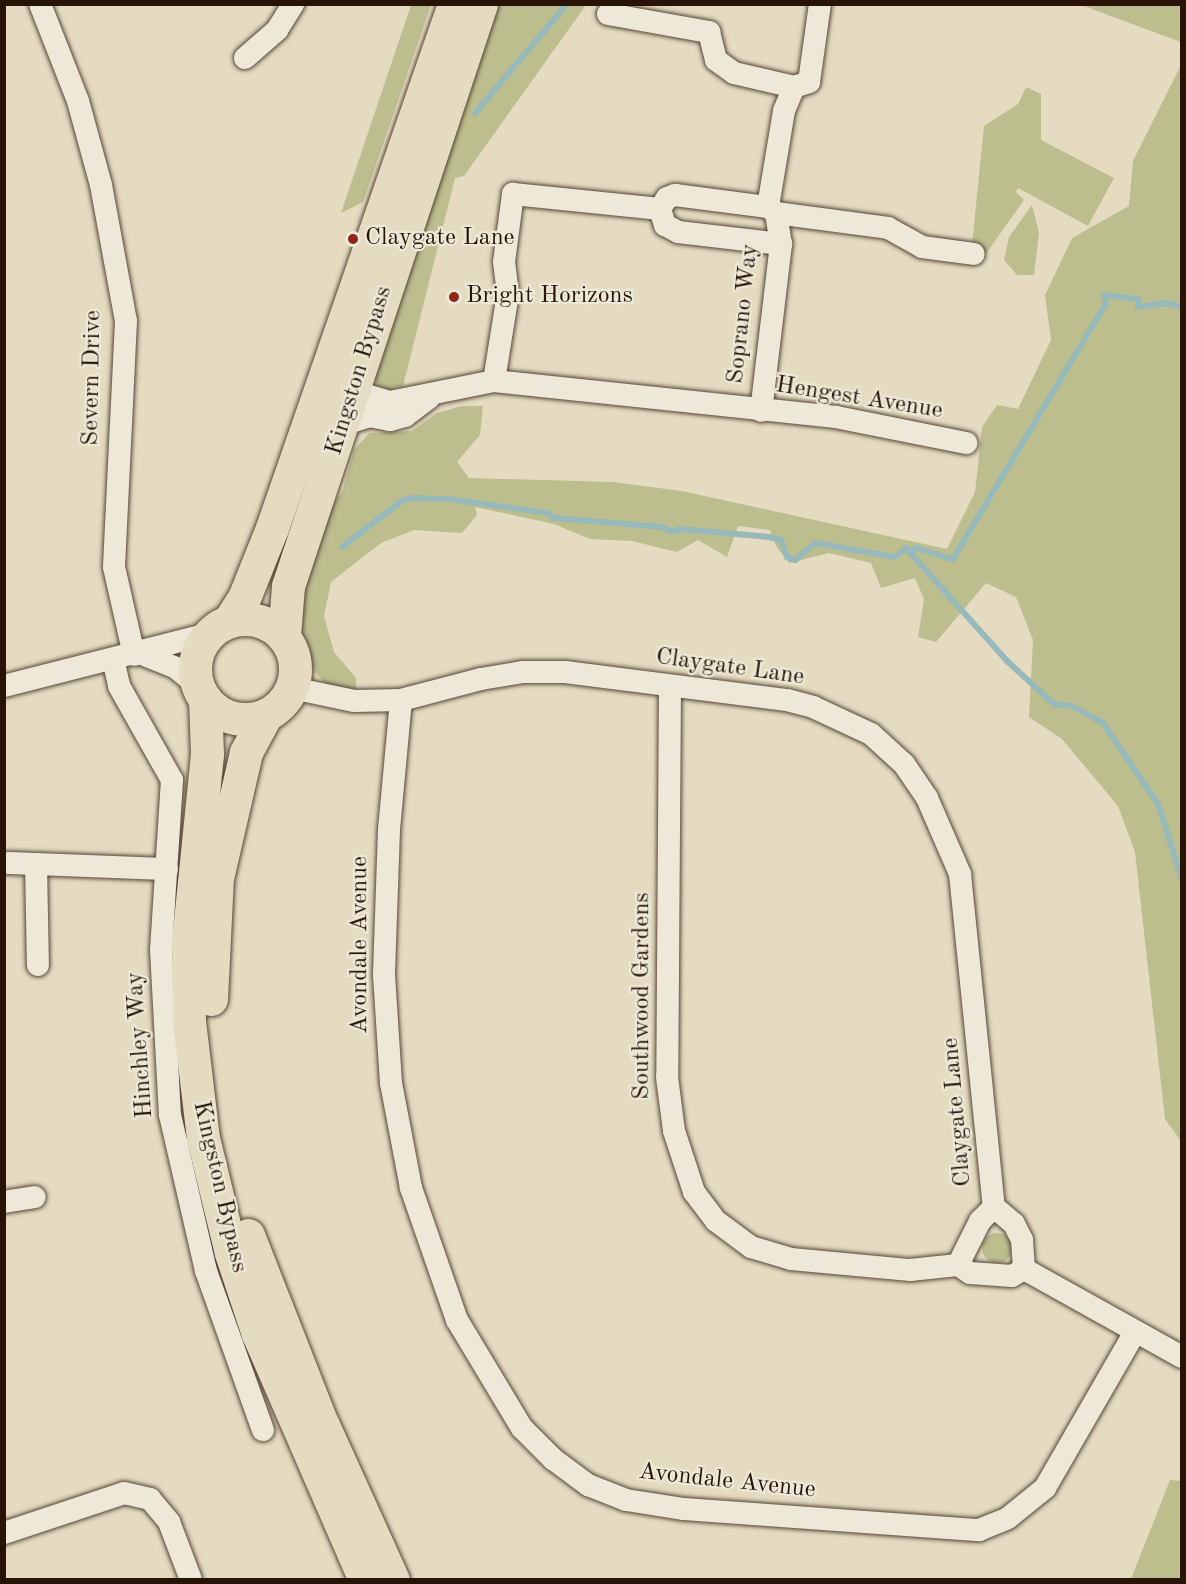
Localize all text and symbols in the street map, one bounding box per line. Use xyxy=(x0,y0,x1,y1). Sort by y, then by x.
place label: Claygate Lane xyxy=(365,225,515,253)
marker: Claygate Lane xyxy=(346,232,360,246)
street label: Soprano Way xyxy=(722,243,766,385)
street label: Kingston Bypass xyxy=(321,283,399,459)
place label: Bright Horizons xyxy=(466,283,633,311)
marker: Bright Horizons xyxy=(447,290,461,304)
street label: Severn Drive xyxy=(77,310,109,446)
street label: Hengest Avenue xyxy=(773,372,945,426)
street label: Claygate Lane xyxy=(654,643,806,693)
street label: Avondale Avenue xyxy=(347,856,375,1034)
street label: Southwood Gardens xyxy=(629,892,657,1100)
street label: Hinchley Way xyxy=(122,971,160,1119)
street label: Claygate Lane xyxy=(937,1036,979,1188)
street label: Kingston Bypass xyxy=(185,1098,253,1276)
street label: Avondale Avenue xyxy=(637,1458,817,1506)

